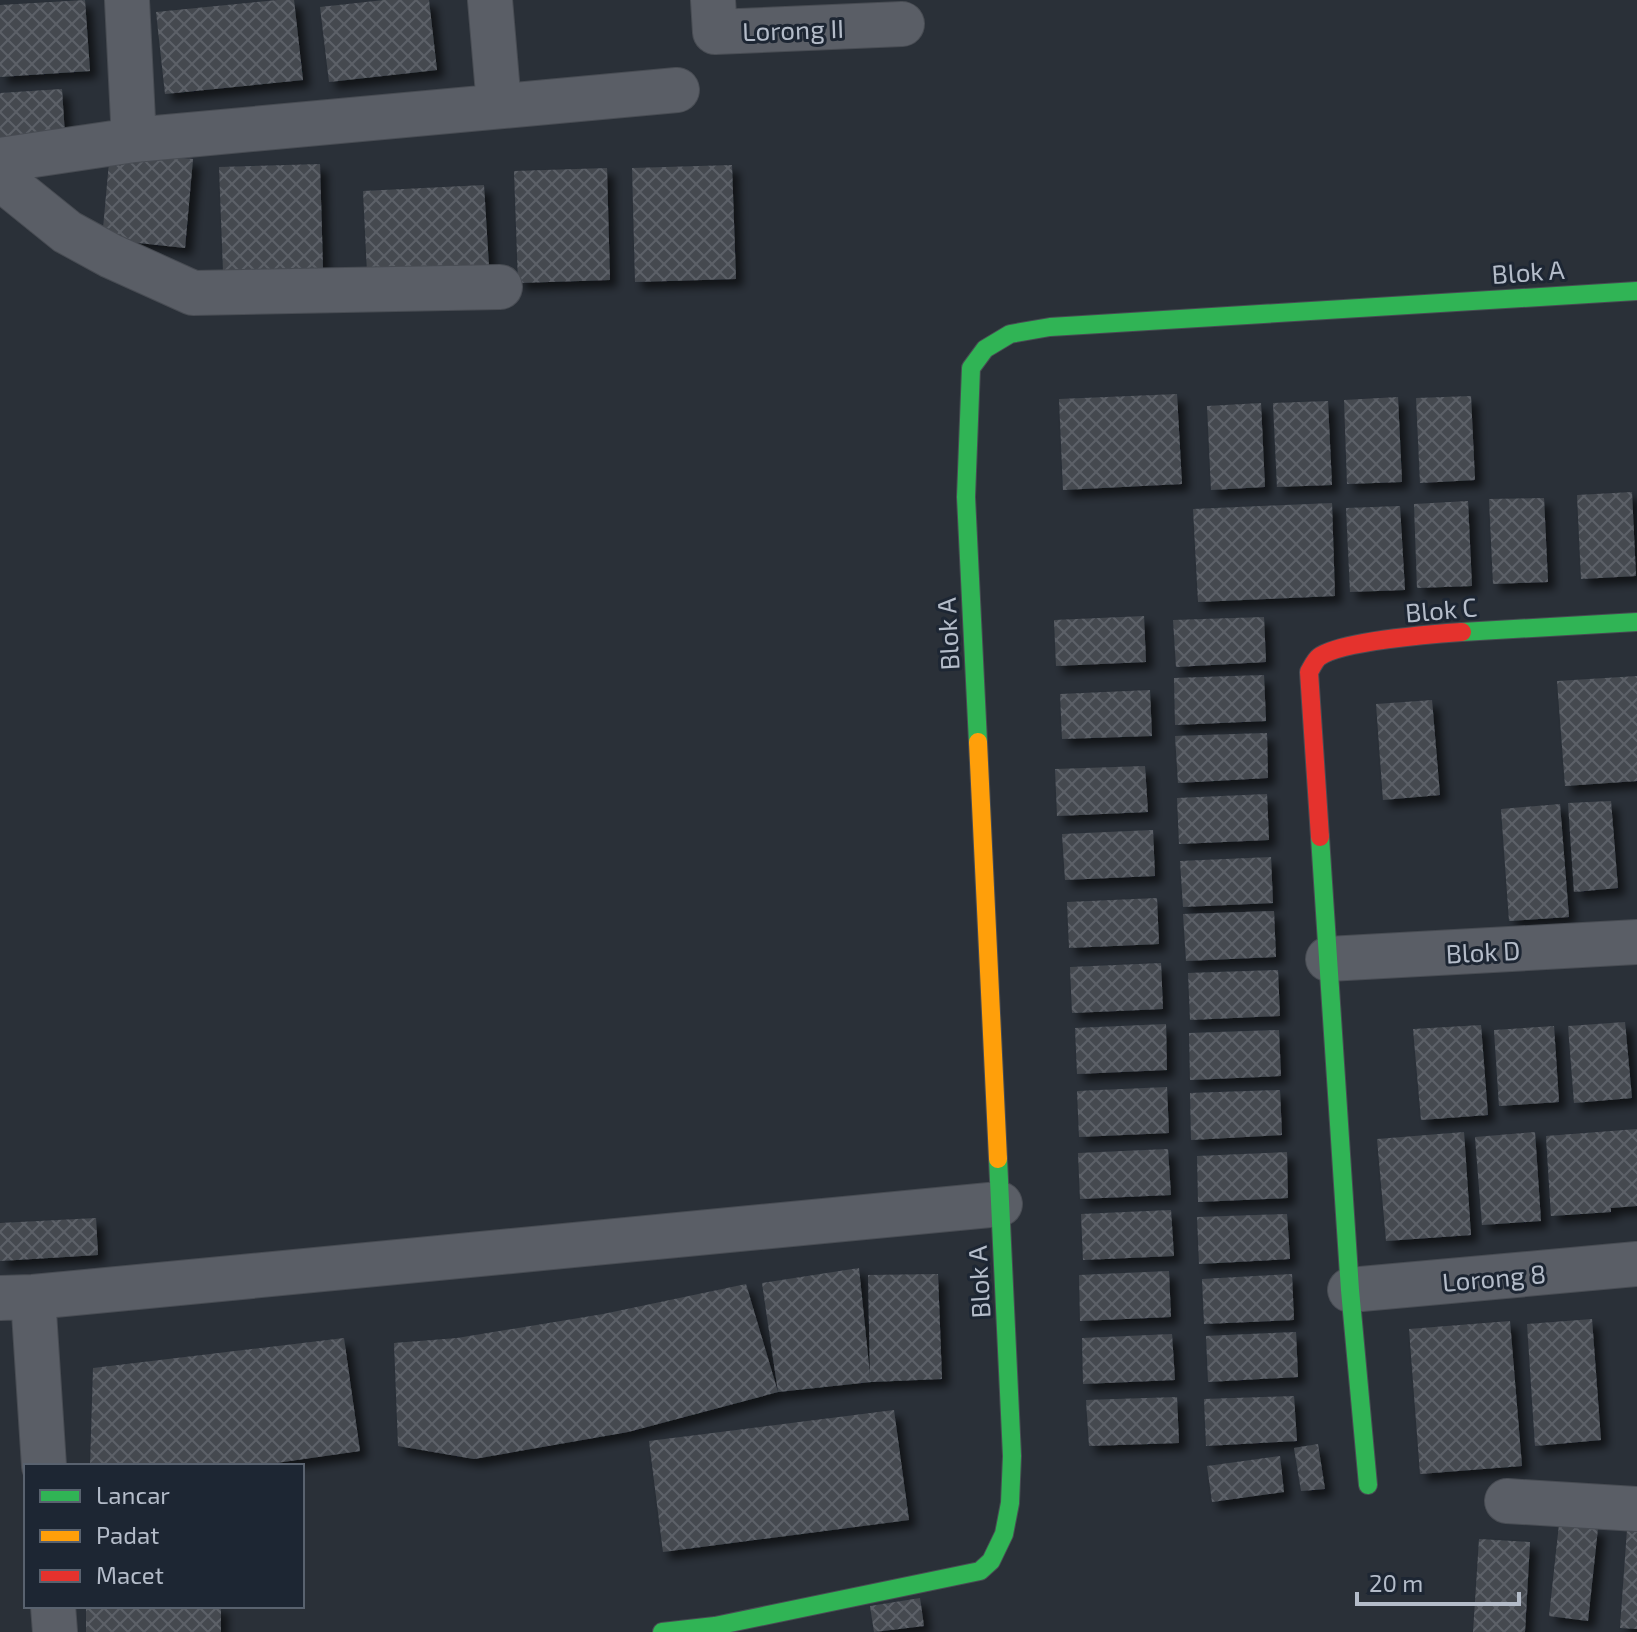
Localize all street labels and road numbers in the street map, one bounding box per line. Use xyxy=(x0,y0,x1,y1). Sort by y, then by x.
street label: Lorong II xyxy=(741,12,845,46)
street label: Blok A xyxy=(1491,253,1565,289)
street label: Blok C xyxy=(1404,590,1478,628)
street label: Blok A xyxy=(930,597,964,671)
street label: Blok D xyxy=(1445,934,1521,968)
street label: Blok A xyxy=(961,1245,995,1319)
street label: Lorong 8 xyxy=(1441,1257,1547,1297)

